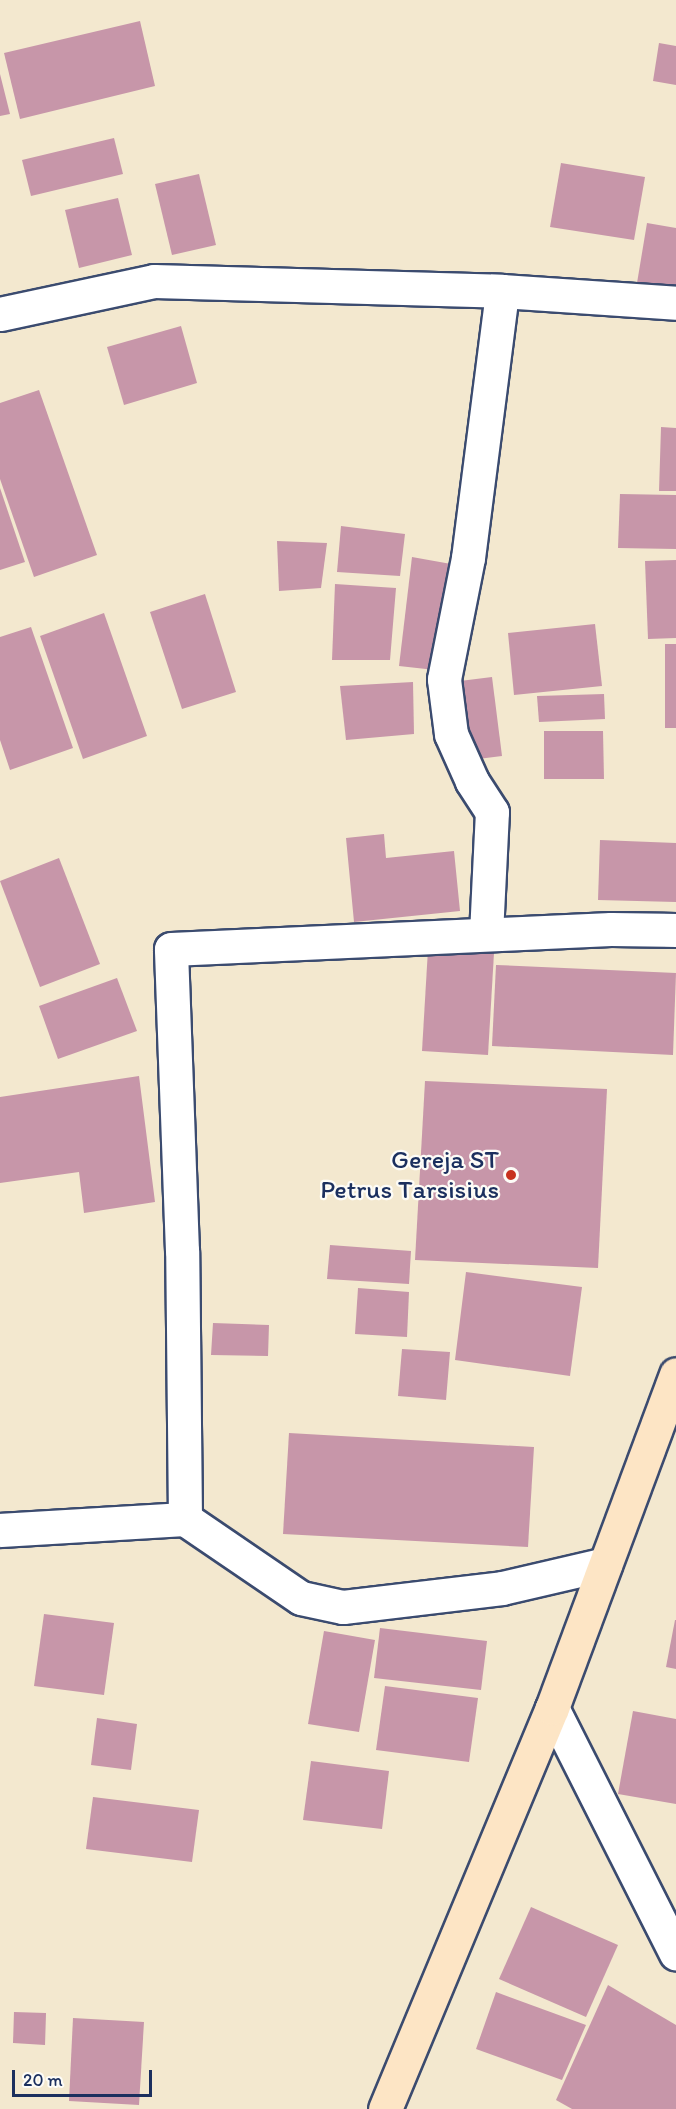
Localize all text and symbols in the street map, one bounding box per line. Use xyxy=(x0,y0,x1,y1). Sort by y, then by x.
place label: Gereja ST Petrus Tarsisius xyxy=(323,1144,499,1206)
marker: Gereja ST Petrus Tarsisius xyxy=(504,1168,518,1182)
scale bar xyxy=(15,2058,154,2096)
text: 20 m xyxy=(23,2069,63,2091)

